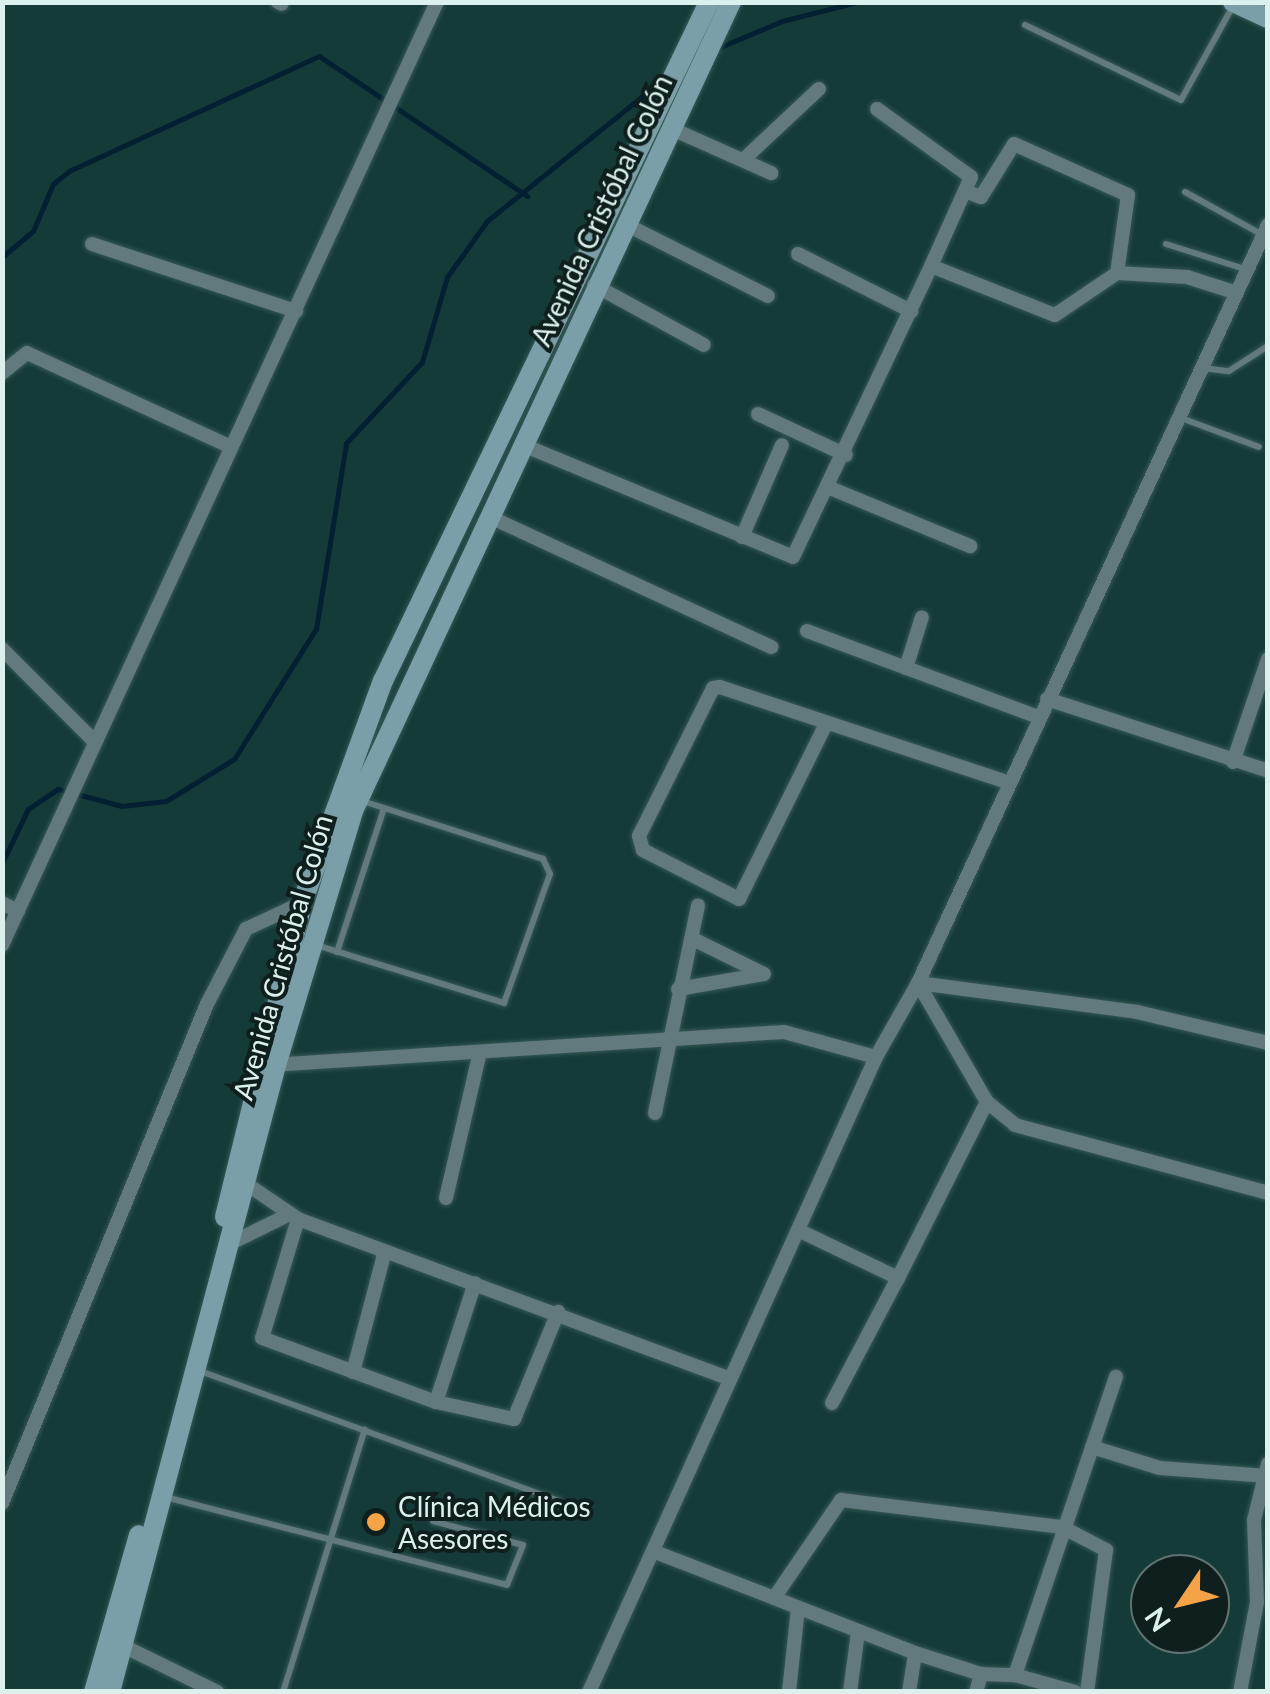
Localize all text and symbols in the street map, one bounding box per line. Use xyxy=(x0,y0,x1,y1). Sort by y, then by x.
street label: Avenida Cristóbal Colón xyxy=(523,69,679,351)
street label: Avenida Cristóbal Colón xyxy=(225,811,339,1103)
place label: Clínica Médicos Asesores xyxy=(398,1489,591,1555)
marker: Clínica Médicos Asesores xyxy=(363,1509,389,1535)
north arrow xyxy=(1130,1554,1230,1654)
text: N xyxy=(1137,1601,1177,1639)

